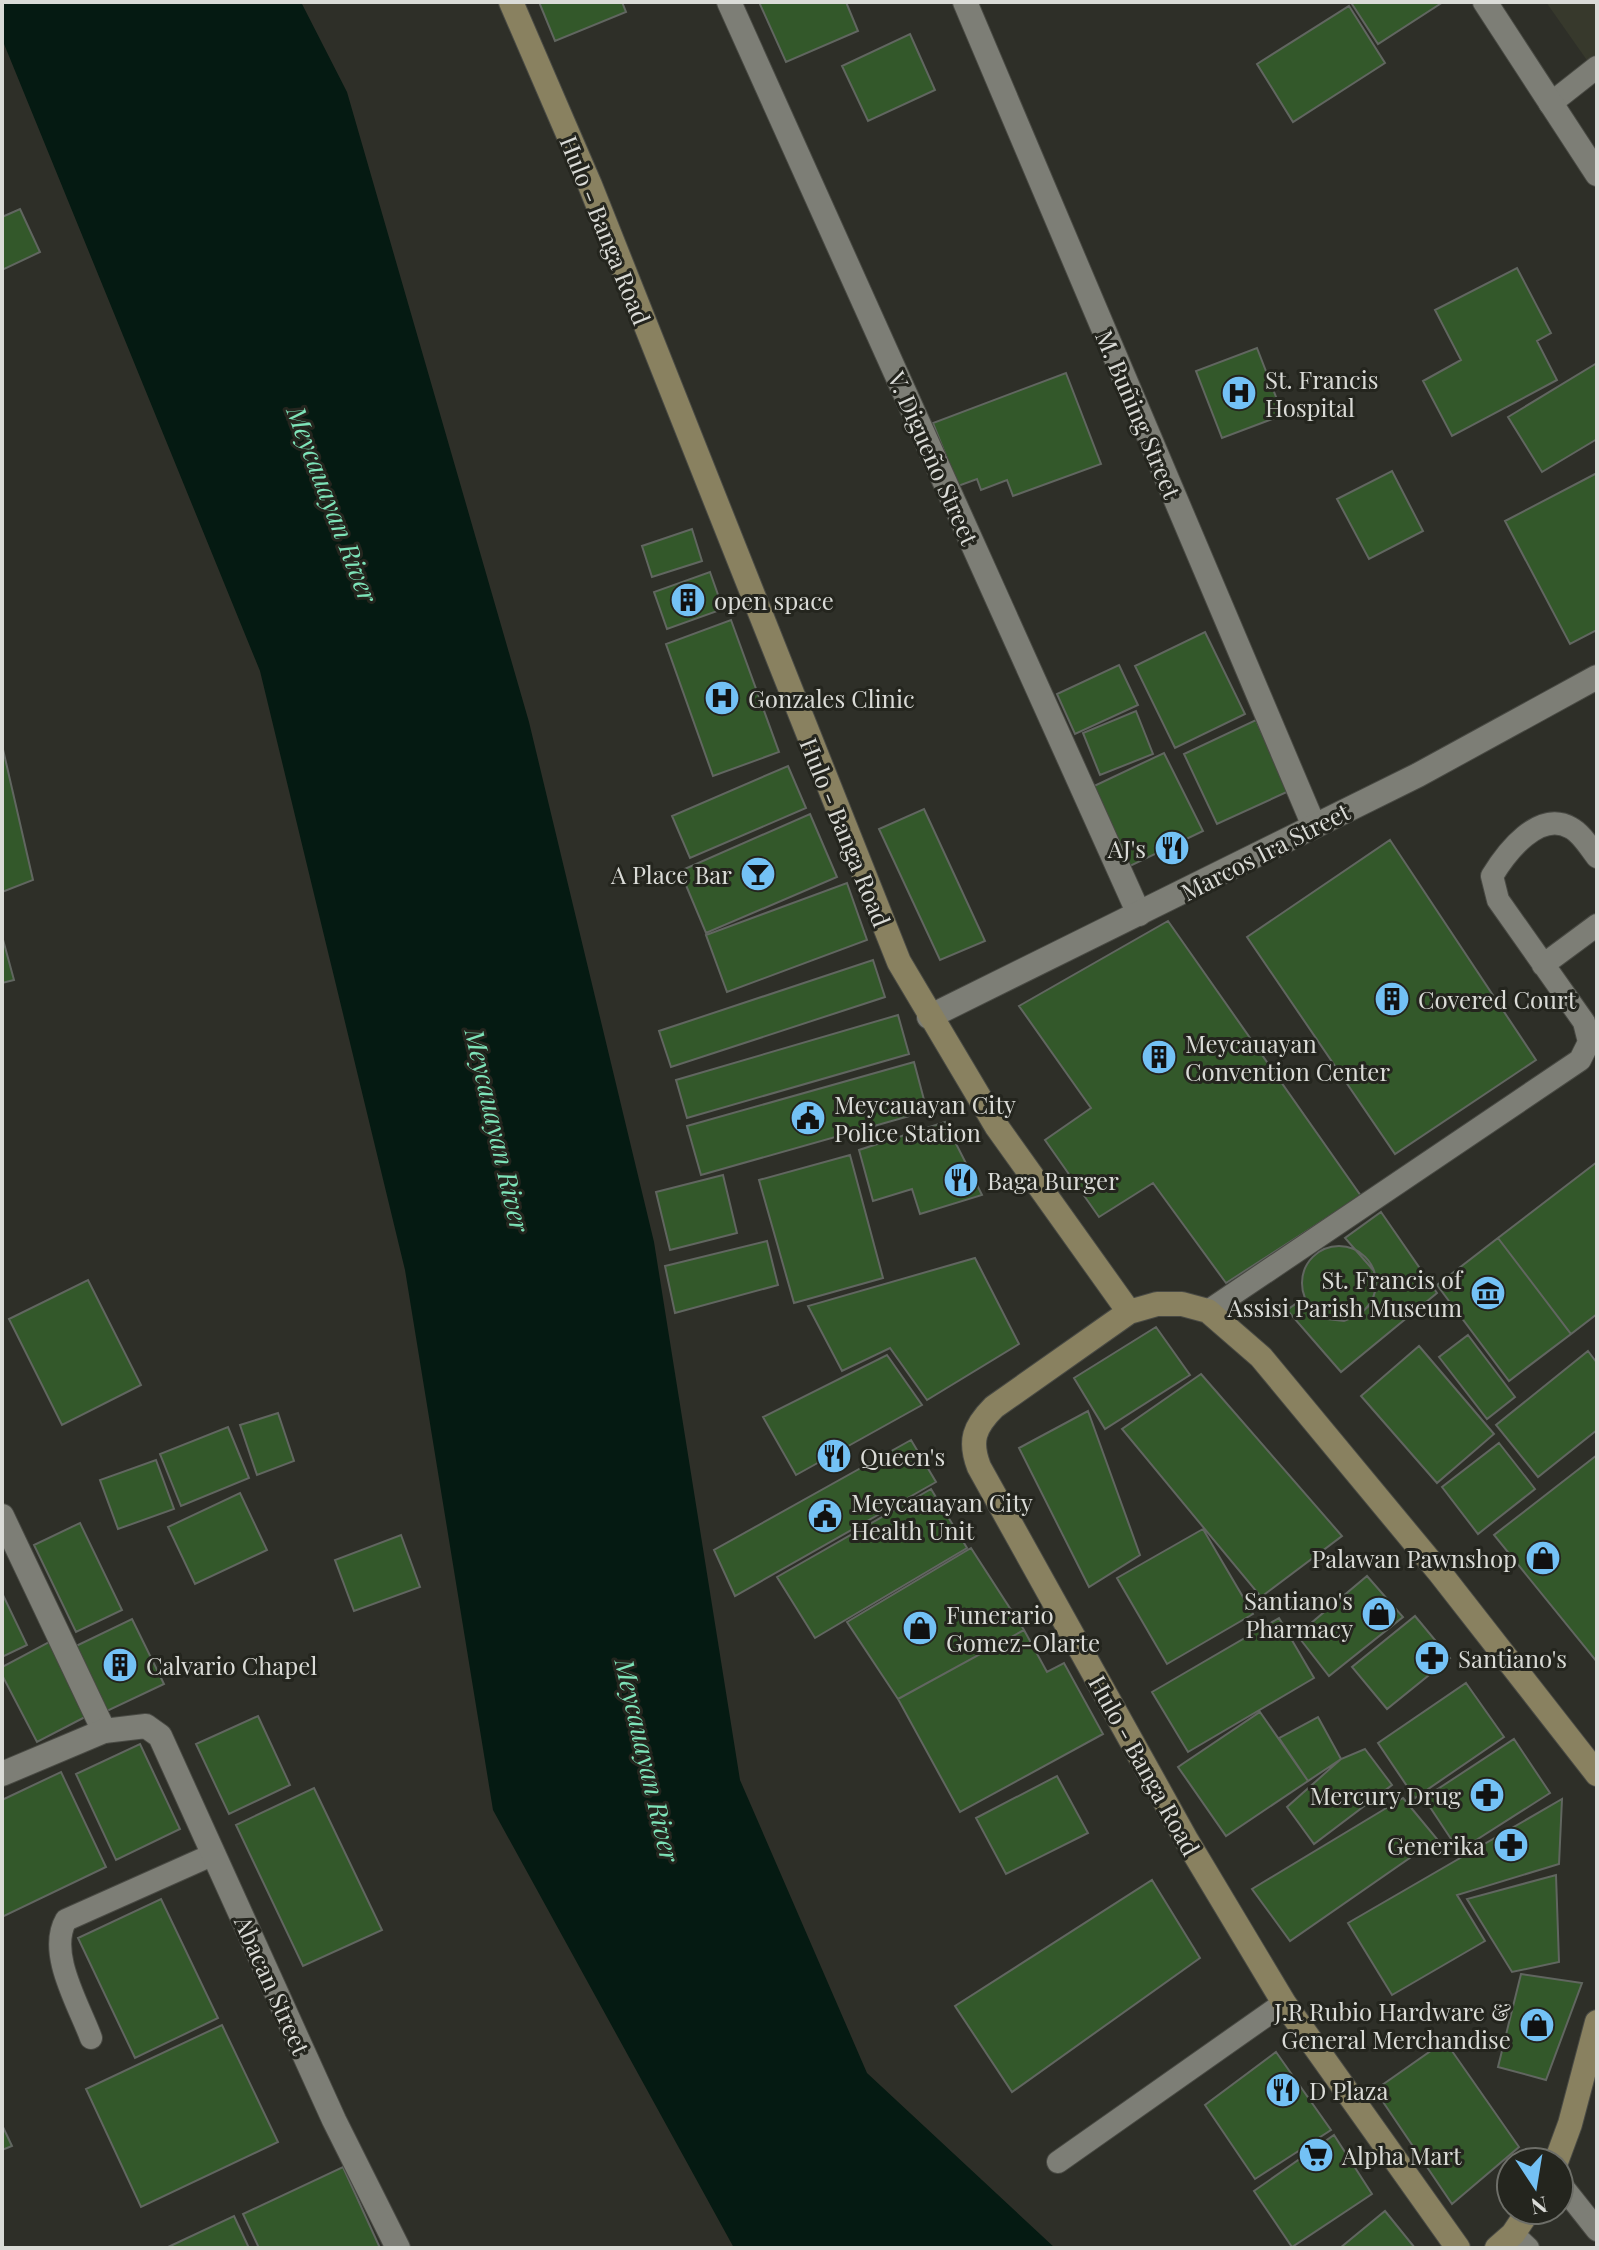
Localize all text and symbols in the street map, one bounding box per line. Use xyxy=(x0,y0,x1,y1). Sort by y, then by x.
street label: Hulo - Banga Road xyxy=(553,131,659,329)
street label: M. Buñing Street xyxy=(1089,325,1189,504)
place label: St. Francis Hospital xyxy=(1265,363,1379,423)
street label: V. Digueño Street xyxy=(881,365,987,550)
hospital icon: St. Francis Hospital xyxy=(1220,374,1258,412)
water label: Meycauayan River xyxy=(279,400,387,608)
building icon: open space xyxy=(669,581,707,619)
place label: open space xyxy=(714,584,834,616)
hospital icon: Gonzales Clinic xyxy=(703,679,741,717)
place label: Gonzales Clinic xyxy=(748,682,915,714)
street label: Hulo - Banga Road xyxy=(793,733,899,931)
street label: Marcos Ira Street xyxy=(1175,794,1355,907)
restaurant icon: AJ's xyxy=(1153,829,1191,867)
place label: AJ's xyxy=(1107,832,1146,864)
bar icon: A Place Bar xyxy=(739,855,777,893)
place label: A Place Bar xyxy=(610,858,732,890)
building icon: Covered Court xyxy=(1373,980,1411,1018)
place label: Covered Court xyxy=(1418,983,1577,1015)
water label: Meycauayan River xyxy=(457,1024,539,1236)
place label: Meycauayan Convention Center xyxy=(1185,1027,1390,1087)
building icon: Meycauayan Convention Center xyxy=(1140,1038,1178,1076)
place label: Meycauayan City Police Station xyxy=(834,1088,1016,1148)
public building icon: Meycauayan City Police Station xyxy=(789,1099,827,1137)
restaurant icon: Baga Burger xyxy=(942,1161,980,1199)
place label: Baga Burger xyxy=(987,1164,1119,1196)
place label: St. Francis of Assisi Parish Museum xyxy=(1227,1263,1464,1323)
museum icon: St. Francis of Assisi Parish Museum xyxy=(1469,1274,1507,1312)
restaurant icon: Queen's xyxy=(815,1437,853,1475)
place label: Queen's xyxy=(860,1440,945,1472)
place label: Meycauayan City Health Unit xyxy=(851,1486,1033,1546)
public building icon: Meycauayan City Health Unit xyxy=(806,1497,844,1535)
shop icon: Palawan Pawnshop xyxy=(1524,1539,1562,1577)
place label: Palawan Pawnshop xyxy=(1311,1542,1517,1574)
place label: Santiano's Pharmacy xyxy=(1244,1584,1353,1644)
shop icon: Santiano's Pharmacy xyxy=(1360,1595,1398,1633)
place label: Funerario Gomez-Olarte xyxy=(946,1598,1100,1658)
shop icon: Funerario Gomez-Olarte xyxy=(901,1609,939,1647)
pharmacy icon: Santiano's xyxy=(1413,1639,1451,1677)
place label: Santiano's xyxy=(1458,1642,1567,1674)
building icon: Calvario Chapel xyxy=(101,1646,139,1684)
place label: Calvario Chapel xyxy=(146,1649,317,1681)
water label: Meycauayan River xyxy=(607,1654,689,1866)
street label: Hulo - Banga Road xyxy=(1082,1669,1208,1861)
pharmacy icon: Mercury Drug xyxy=(1468,1776,1506,1814)
place label: Mercury Drug xyxy=(1310,1779,1461,1811)
pharmacy icon: Generika xyxy=(1492,1826,1530,1864)
place label: Generika xyxy=(1387,1829,1485,1861)
street label: Abacan Street xyxy=(228,1910,318,2060)
place label: J.R Rubio Hardware & General Merchandise xyxy=(1273,1995,1511,2055)
shop icon: J.R Rubio Hardware & General Merchandise xyxy=(1518,2006,1556,2044)
restaurant icon: D Plaza xyxy=(1264,2071,1302,2109)
place label: D Plaza xyxy=(1309,2074,1388,2106)
supermarket icon: Alpha Mart xyxy=(1297,2136,1335,2174)
place label: Alpha Mart xyxy=(1341,2139,1462,2171)
north arrow xyxy=(1495,2146,1575,2226)
text: N xyxy=(1528,2190,1550,2223)

